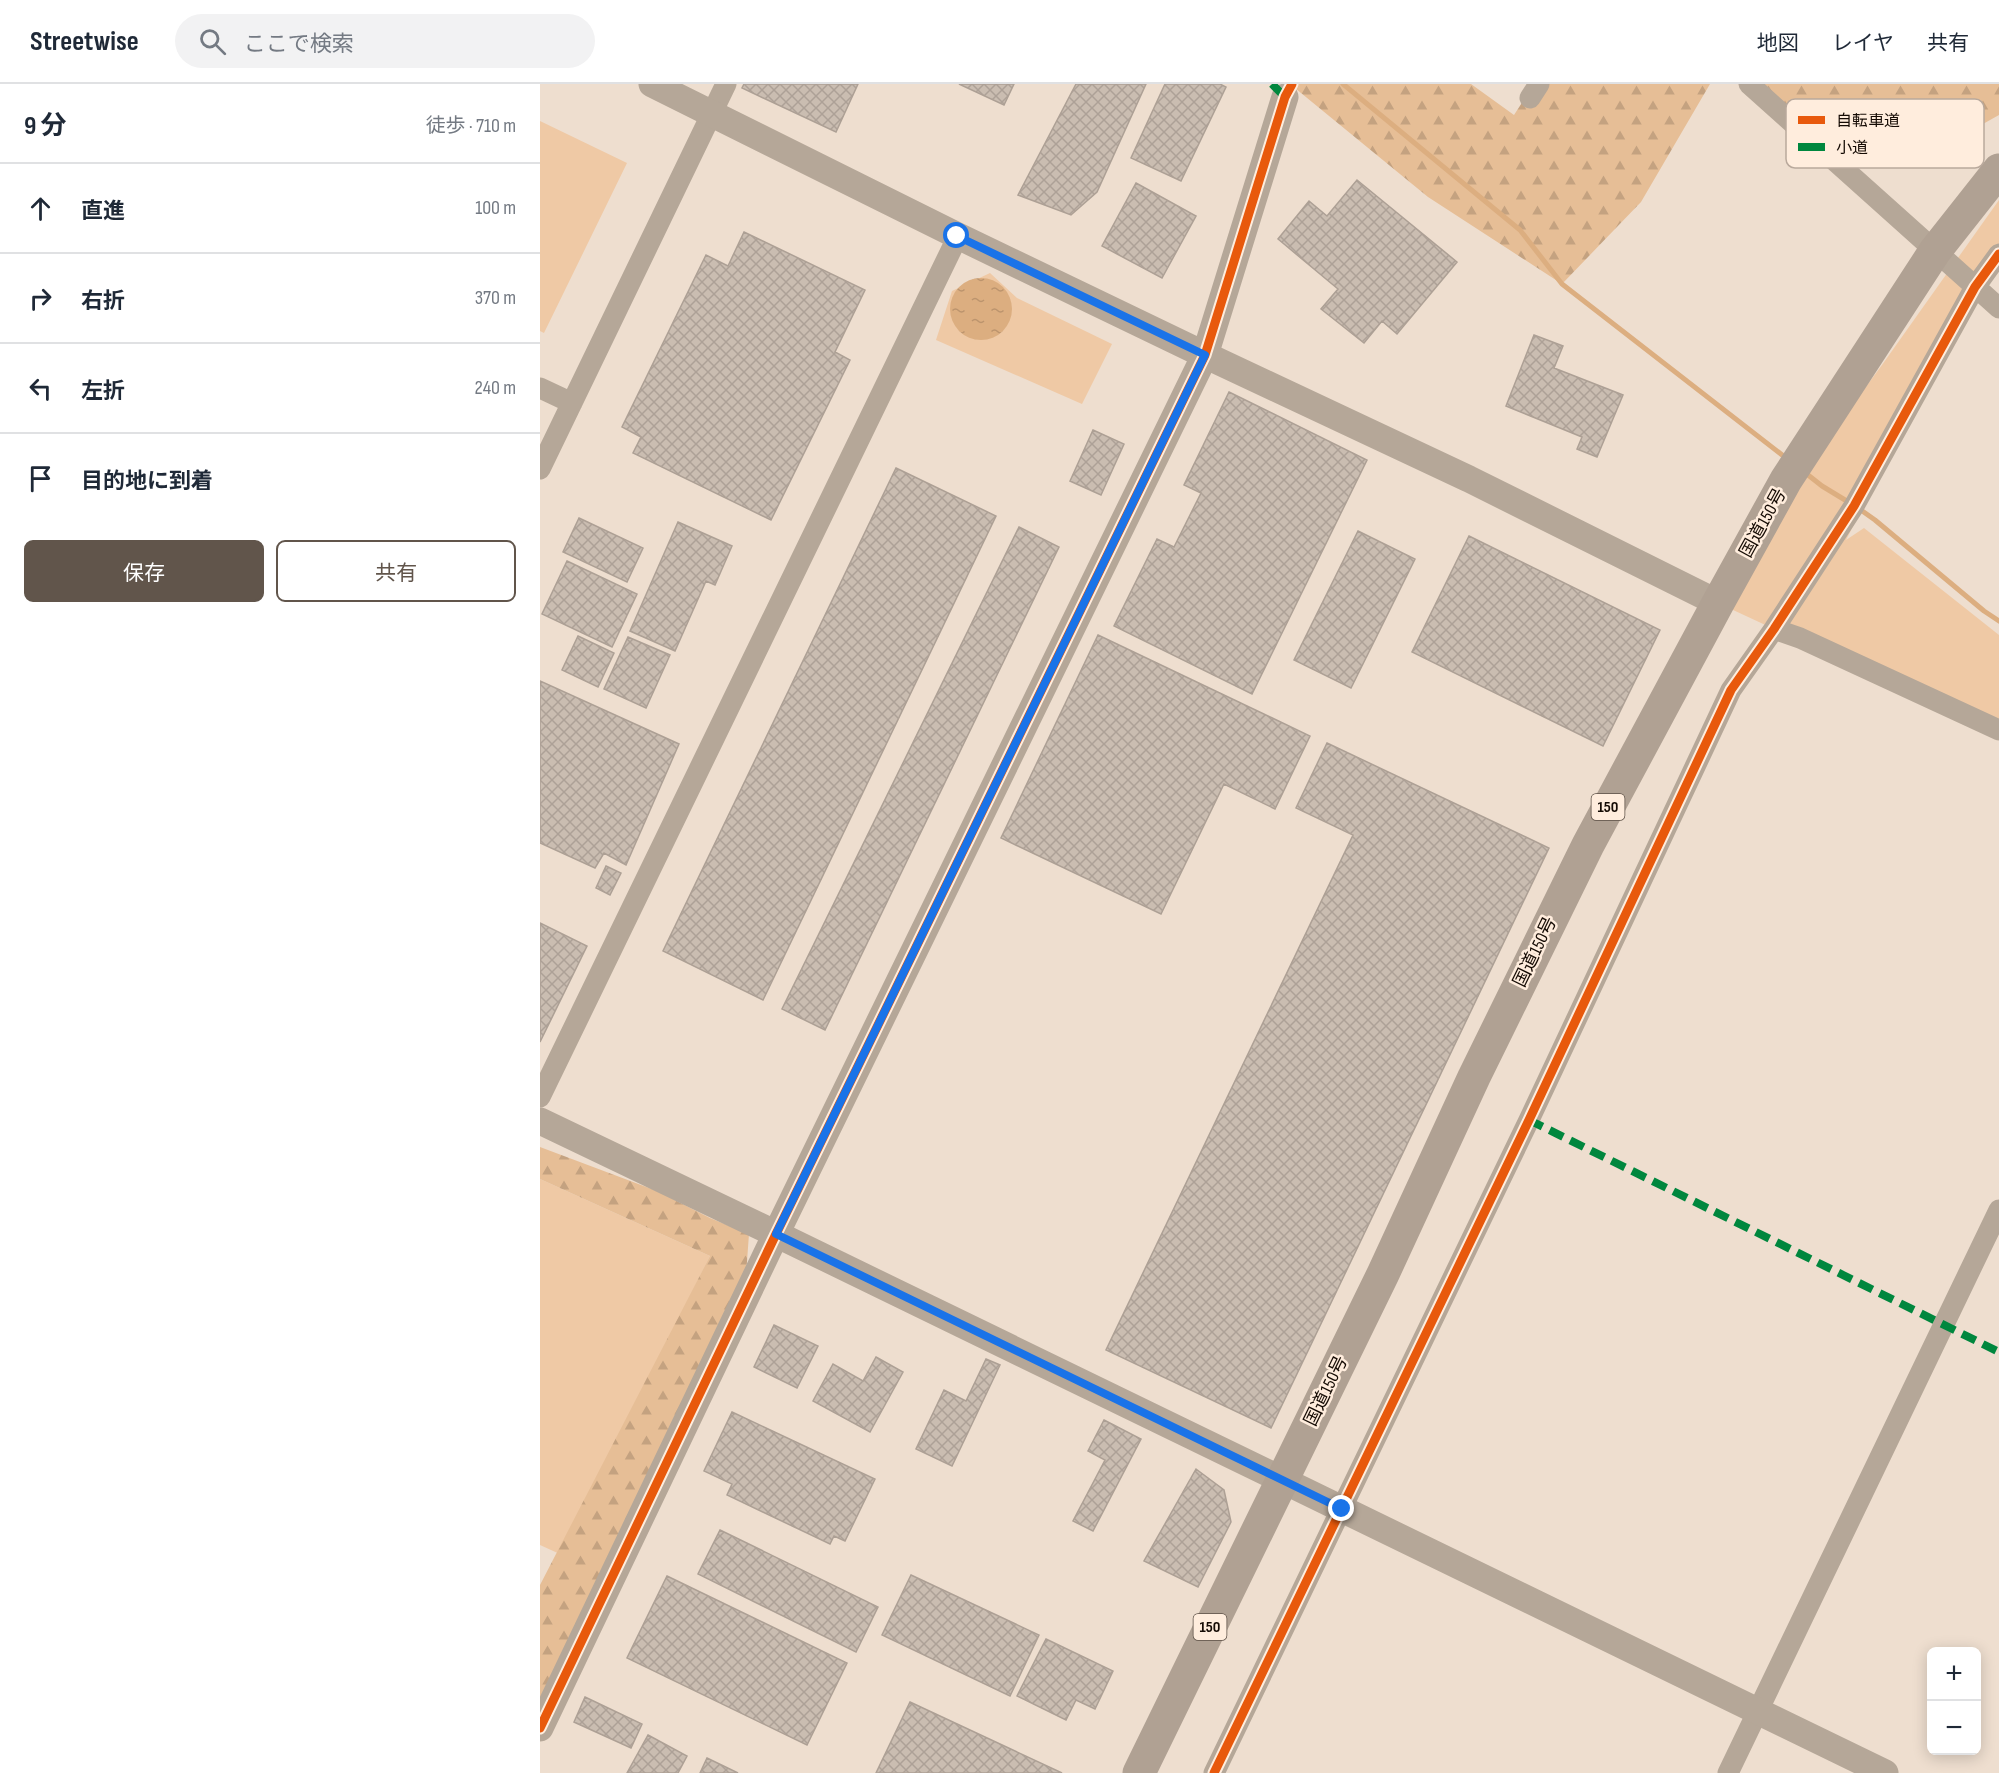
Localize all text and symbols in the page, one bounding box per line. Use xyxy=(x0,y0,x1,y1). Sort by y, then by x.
search box xyxy=(175,14,595,68)
text: Streetwise xyxy=(30,25,139,58)
icon: search xyxy=(196,25,229,58)
text: ここで検索 xyxy=(244,31,354,58)
text: 地図 xyxy=(1757,31,1799,56)
text: レイヤ xyxy=(1832,31,1894,56)
text: 共有 xyxy=(1927,31,1969,56)
legend xyxy=(1786,99,1984,168)
text: 9 分 xyxy=(24,111,66,142)
text: 自転車道 xyxy=(1836,112,1900,131)
text: 徒歩 · 710 m xyxy=(426,114,516,138)
text: 小道 xyxy=(1836,139,1868,158)
icon: ahead xyxy=(24,192,57,225)
text: 100 m xyxy=(475,196,516,220)
text: 直進 xyxy=(81,198,125,225)
route start xyxy=(943,222,969,248)
icon: right xyxy=(24,282,57,315)
text: 370 m xyxy=(475,286,516,310)
text: 右折 xyxy=(81,288,125,315)
icon: left xyxy=(24,372,57,405)
text: 240 m xyxy=(475,376,516,400)
text: 左折 xyxy=(81,378,125,405)
icon: arrive xyxy=(24,462,57,495)
text: 目的地に到着 xyxy=(81,468,213,495)
street label: 国道150号 xyxy=(1736,485,1790,561)
button: 保存 xyxy=(24,540,264,602)
button: 共有 xyxy=(276,540,516,602)
road number: 150 xyxy=(1592,794,1624,820)
street label: 国道150号 xyxy=(1509,913,1561,991)
street label: 国道150号 xyxy=(1300,1352,1352,1430)
route end xyxy=(1328,1495,1354,1521)
road number: 150 xyxy=(1194,1614,1226,1640)
map controls xyxy=(1927,1647,1981,1755)
button: + xyxy=(1927,1647,1981,1701)
button: − xyxy=(1927,1701,1981,1755)

